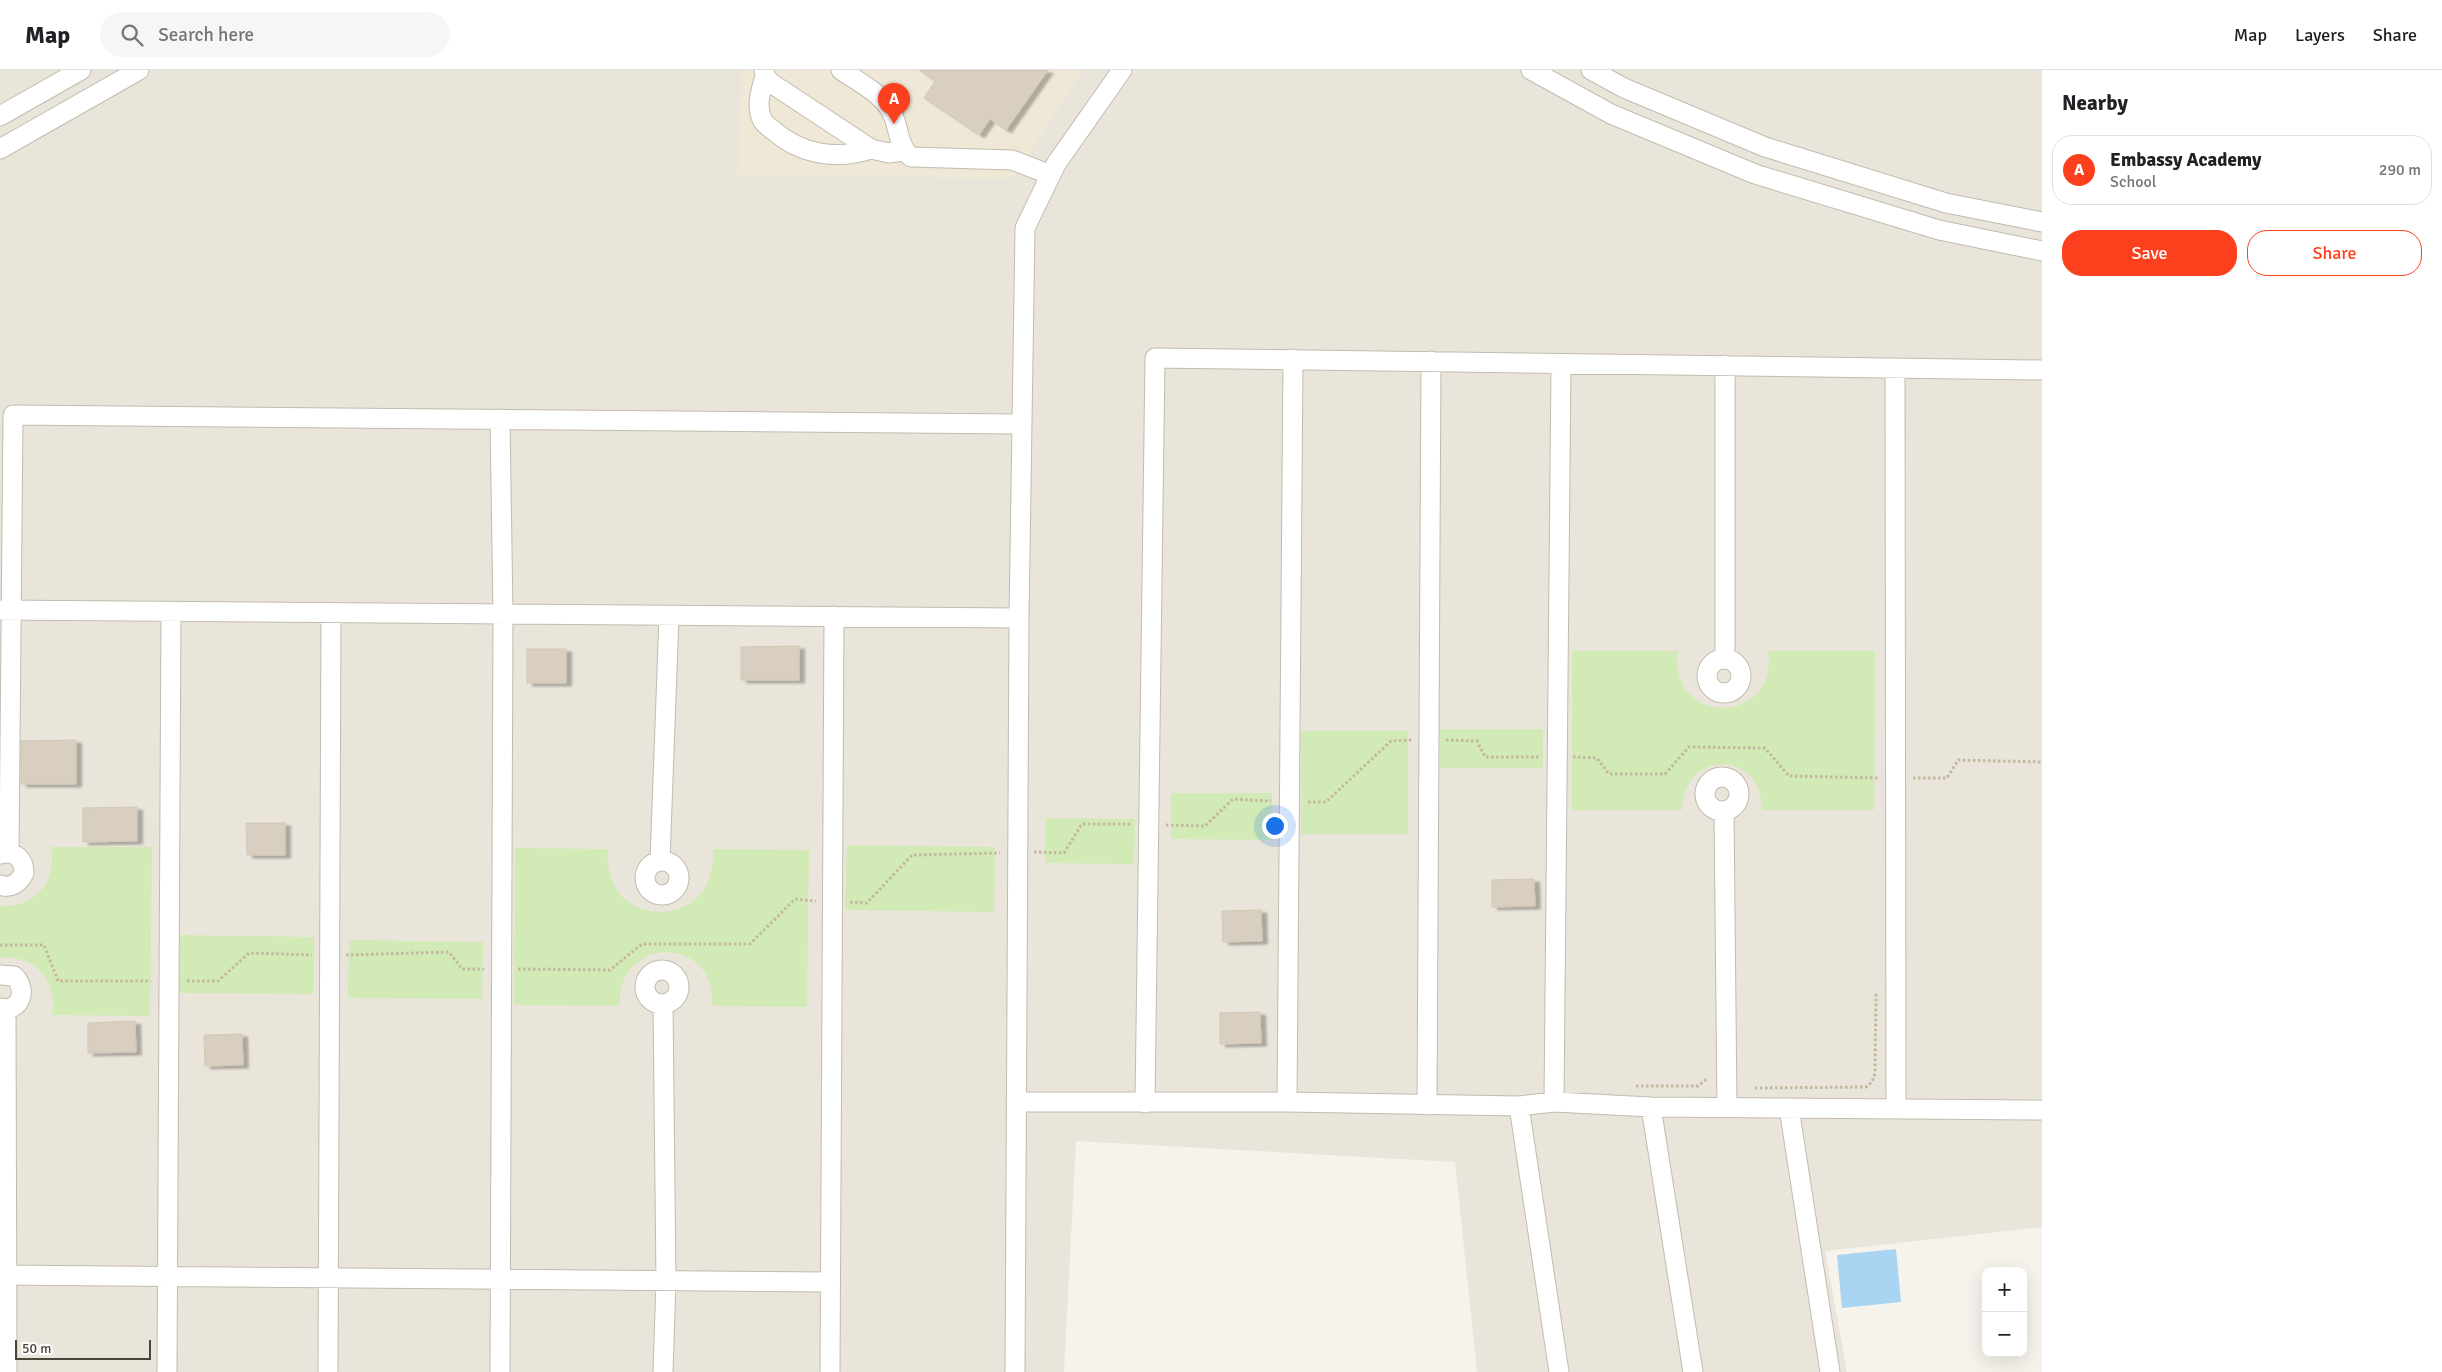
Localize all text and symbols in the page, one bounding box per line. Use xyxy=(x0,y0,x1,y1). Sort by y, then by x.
search box xyxy=(100,12,450,57)
text: Map xyxy=(25,20,70,50)
icon: search xyxy=(118,21,146,49)
text: Search here xyxy=(158,23,254,47)
text: Map xyxy=(2234,24,2267,46)
text: Layers xyxy=(2295,24,2345,46)
text: Share xyxy=(2373,24,2417,46)
pin: A xyxy=(878,83,910,124)
text: Nearby xyxy=(2062,90,2128,116)
text: Embassy Academy xyxy=(2110,148,2261,172)
text: A xyxy=(2074,160,2084,180)
text: 290 m xyxy=(2379,160,2421,180)
text: School xyxy=(2110,172,2156,192)
button: Save xyxy=(2062,230,2237,276)
button: Share xyxy=(2247,230,2422,276)
your location xyxy=(1262,813,1288,839)
map controls xyxy=(1982,1267,2027,1357)
button: + xyxy=(1982,1267,2027,1312)
button: − xyxy=(1982,1312,2027,1357)
scale bar xyxy=(15,1337,151,1360)
text: 50 m xyxy=(22,1340,51,1357)

